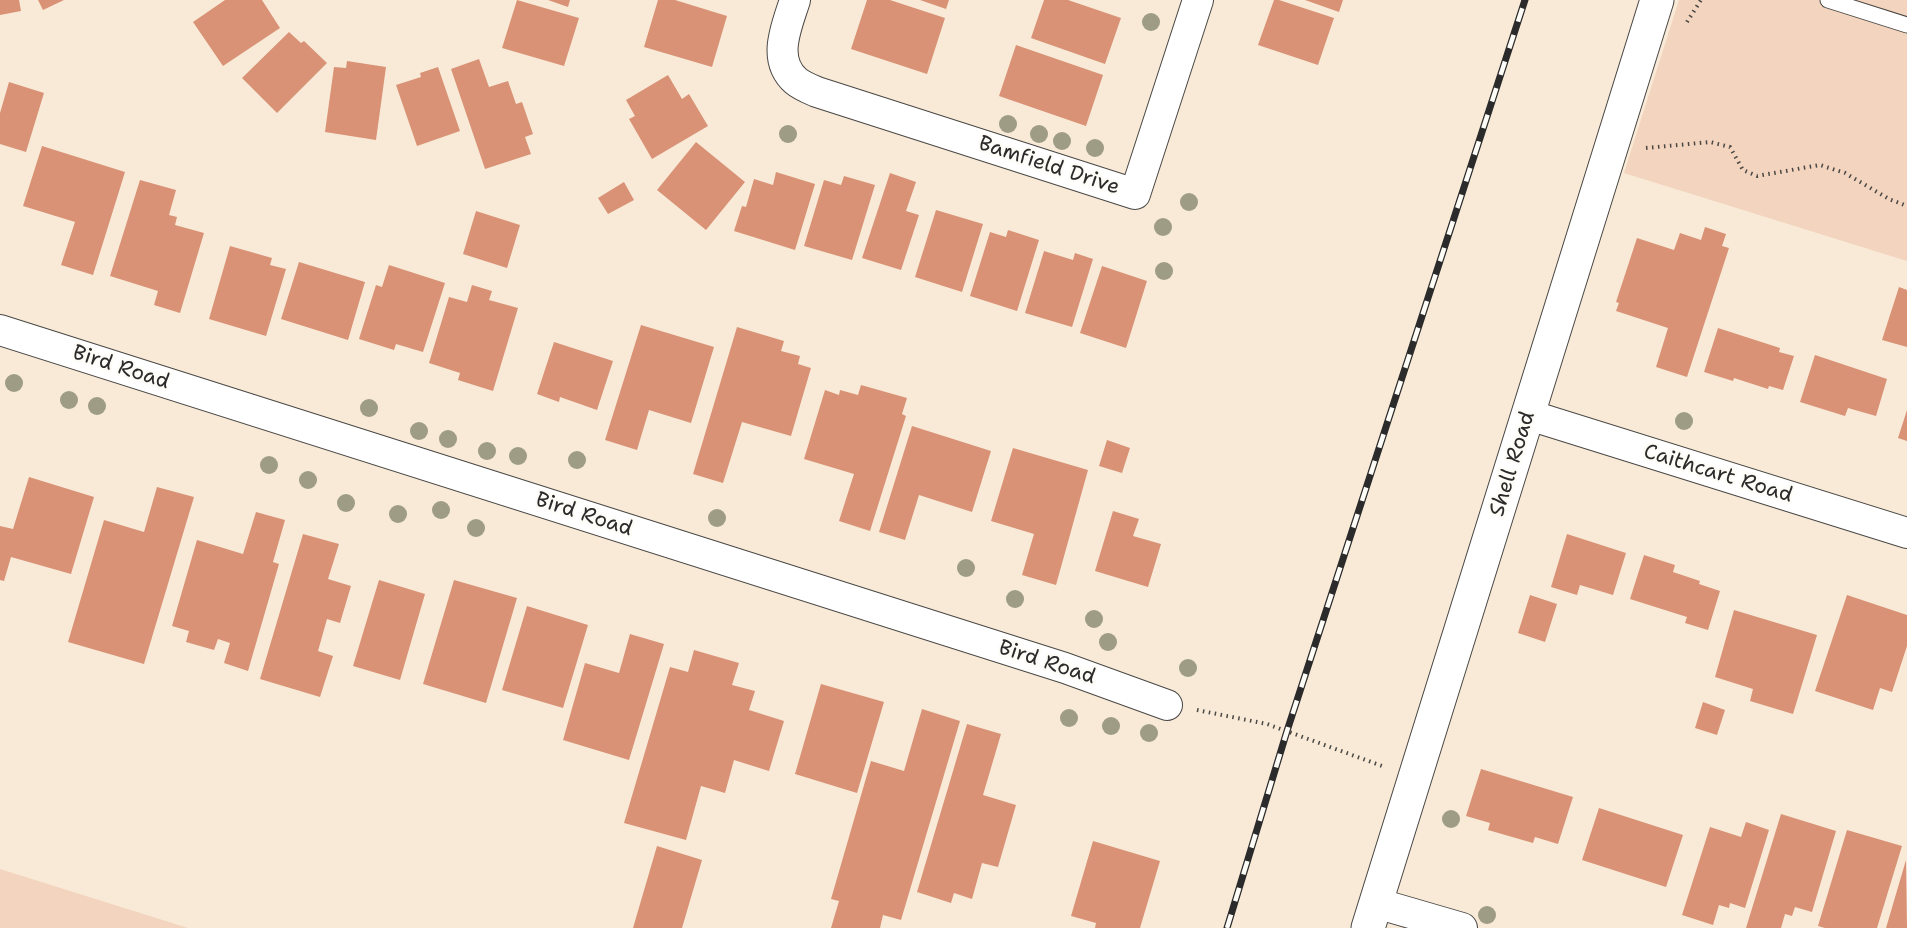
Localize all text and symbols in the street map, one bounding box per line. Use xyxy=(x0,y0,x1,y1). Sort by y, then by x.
street label: Bamfield Drive xyxy=(975,131,1123,201)
street label: Bird Road xyxy=(69,341,173,395)
street label: Shell Road xyxy=(1485,408,1541,520)
street label: Caithcart Road xyxy=(1641,439,1795,509)
street label: Bird Road xyxy=(532,488,636,542)
street label: Bird Road xyxy=(995,636,1099,690)

